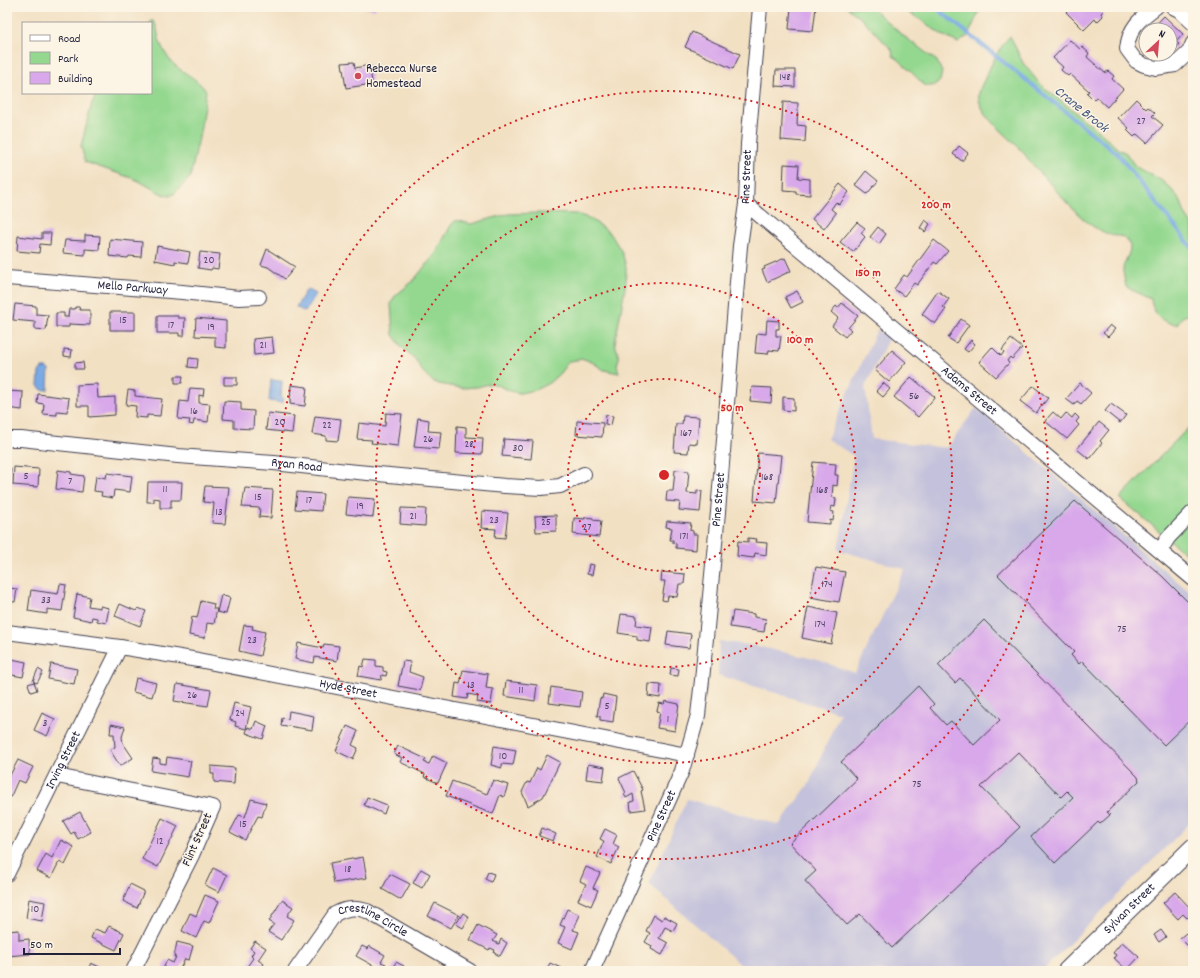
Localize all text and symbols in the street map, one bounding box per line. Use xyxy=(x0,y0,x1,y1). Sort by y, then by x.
legend xyxy=(22,22,152,94)
north arrow xyxy=(1138,22,1178,62)
text: N xyxy=(1156,26,1168,43)
text: Road xyxy=(58,31,80,48)
text: Park xyxy=(58,51,79,68)
place label: Rebecca Nurse Homestead xyxy=(366,60,437,94)
house number: 148 xyxy=(779,70,791,86)
text: Building xyxy=(58,71,93,88)
marker: Rebecca Nurse Homestead xyxy=(353,71,363,81)
water label: Crane Brook xyxy=(1050,82,1113,139)
house number: 27 xyxy=(1136,114,1146,130)
street label: Pine Street xyxy=(736,149,757,205)
text: 200 m xyxy=(921,197,951,214)
house number: 20 xyxy=(204,253,214,269)
text: 150 m xyxy=(855,265,881,282)
street label: Mello Parkway xyxy=(97,276,169,300)
house number: 15 xyxy=(119,313,127,329)
house number: 17 xyxy=(168,318,174,334)
house number: 19 xyxy=(207,320,215,336)
text: 100 m xyxy=(787,332,813,349)
house number: 21 xyxy=(259,338,267,354)
street label: Adams Street xyxy=(937,362,1001,420)
house number: 56 xyxy=(909,389,919,405)
text: 50 m xyxy=(720,400,744,417)
house number: 16 xyxy=(190,404,198,420)
house number: 20 xyxy=(275,415,285,431)
house number: 22 xyxy=(322,418,332,434)
house number: 167 xyxy=(680,426,692,442)
house number: 26 xyxy=(423,432,433,448)
house number: 28 xyxy=(464,437,474,453)
house number: 30 xyxy=(513,441,523,457)
street label: Ryan Road xyxy=(270,453,323,478)
centre of rings xyxy=(657,468,671,482)
house number: 5 xyxy=(23,469,29,485)
house number: 168 xyxy=(761,470,773,486)
street label: Pine Street xyxy=(707,471,731,528)
house number: 7 xyxy=(68,474,72,490)
house number: 11 xyxy=(163,482,167,498)
house number: 168 xyxy=(816,483,828,499)
house number: 15 xyxy=(254,490,262,506)
house number: 17 xyxy=(306,493,312,509)
house number: 19 xyxy=(356,499,364,515)
house number: 13 xyxy=(215,505,223,521)
house number: 21 xyxy=(409,509,417,525)
house number: 23 xyxy=(489,513,499,529)
house number: 25 xyxy=(541,515,551,531)
house number: 27 xyxy=(582,520,592,536)
house number: 171 xyxy=(679,529,689,545)
house number: 174 xyxy=(821,577,833,593)
house number: 33 xyxy=(41,593,51,609)
house number: 174 xyxy=(814,617,826,633)
house number: 75 xyxy=(1117,622,1127,638)
house number: 23 xyxy=(247,633,257,649)
street label: Hyde Street xyxy=(318,674,379,704)
house number: 13 xyxy=(467,678,475,694)
house number: 11 xyxy=(519,683,523,699)
house number: 26 xyxy=(187,688,197,704)
house number: 5 xyxy=(604,699,610,715)
house number: 24 xyxy=(235,706,245,722)
house number: 1 xyxy=(667,712,669,728)
house number: 3 xyxy=(43,716,48,732)
street label: Irving Street xyxy=(41,728,86,793)
house number: 10 xyxy=(499,749,507,765)
house number: 75 xyxy=(912,777,922,793)
street label: Pine Street xyxy=(642,787,682,845)
street label: Flint Street xyxy=(178,810,218,870)
house number: 15 xyxy=(239,817,247,833)
house number: 12 xyxy=(156,834,164,850)
house number: 18 xyxy=(345,862,351,878)
street label: Sylvan Street xyxy=(1099,879,1160,939)
street label: Crestline Circle xyxy=(335,899,412,942)
house number: 10 xyxy=(31,902,39,918)
scale bar xyxy=(24,930,120,956)
text: 50 m xyxy=(30,937,53,954)

